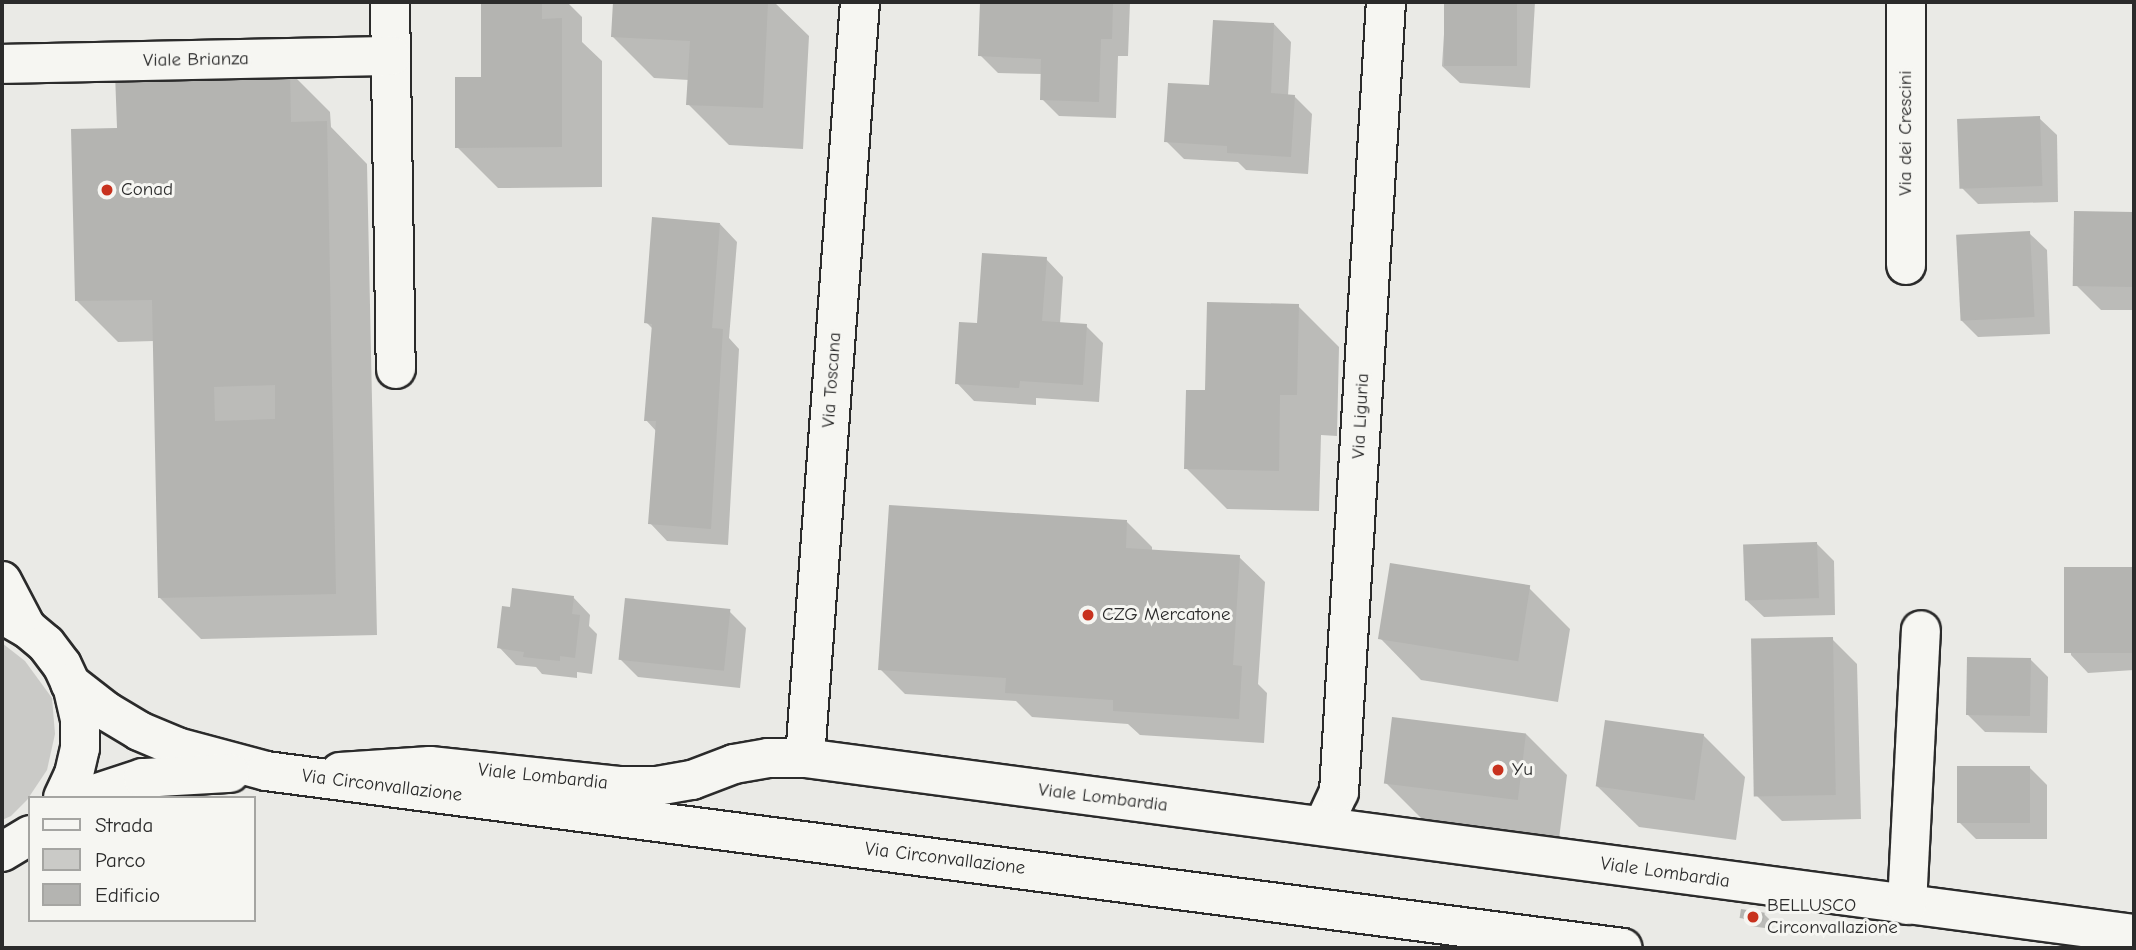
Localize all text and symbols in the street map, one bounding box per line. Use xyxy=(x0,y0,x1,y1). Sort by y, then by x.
street label: Viale Brianza xyxy=(143,48,249,72)
street label: Via dei Crescini xyxy=(1895,70,1917,196)
place label: Conad xyxy=(121,179,173,201)
marker: Conad xyxy=(99,182,115,198)
street label: Via Toscana xyxy=(817,331,847,429)
street label: Via Liguria xyxy=(1347,373,1375,459)
place label: CZG Mercatone xyxy=(1102,604,1230,626)
marker: CZG Mercatone xyxy=(1080,607,1096,623)
street label: Viale Lombardia xyxy=(477,759,609,795)
place label: Yu xyxy=(1512,759,1533,781)
marker: Yu xyxy=(1490,762,1506,778)
street label: Via Circonvallazione xyxy=(300,765,464,807)
street label: Viale Lombardia xyxy=(1037,779,1169,817)
legend xyxy=(28,796,256,922)
text: Strada xyxy=(95,813,153,837)
street label: Via Circonvallazione xyxy=(863,838,1027,880)
text: Parco xyxy=(95,848,146,872)
street label: Viale Lombardia xyxy=(1599,853,1731,893)
text: Edificio xyxy=(95,883,160,907)
place label: BELLUSCO Circonvallazione xyxy=(1767,895,1898,939)
marker: BELLUSCO Circonvallazione xyxy=(1745,909,1761,925)

